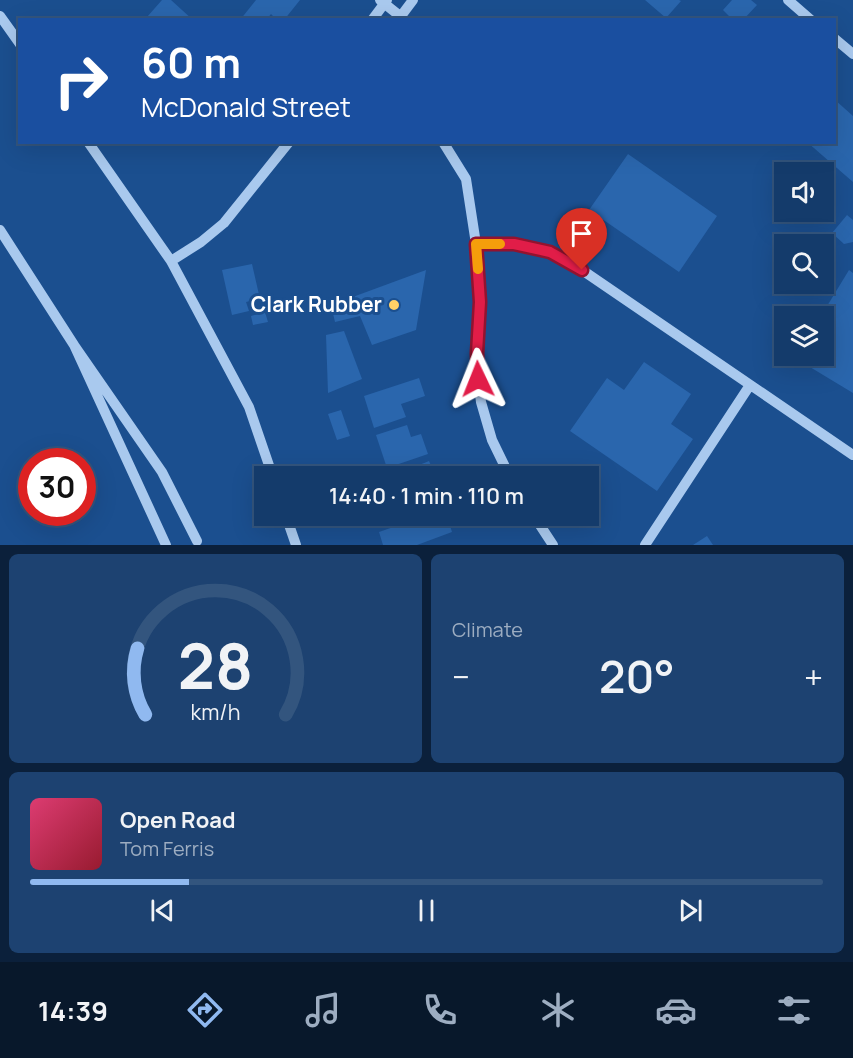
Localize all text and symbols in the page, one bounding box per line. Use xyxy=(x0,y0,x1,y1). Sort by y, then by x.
text: 60 m xyxy=(141,33,241,91)
icon: right xyxy=(42,42,120,120)
text: McDonald Street xyxy=(141,88,351,125)
map controls xyxy=(774,162,834,366)
button: sound xyxy=(774,162,834,222)
pin xyxy=(556,208,607,270)
icon: arrive xyxy=(565,217,598,250)
button: search xyxy=(774,234,834,294)
place label: Clark Rubber xyxy=(251,290,382,318)
marker: Clark Rubber xyxy=(387,298,401,312)
button: layers xyxy=(774,306,834,366)
position arrow xyxy=(446,347,510,411)
speed limit sign: 30 xyxy=(18,448,96,526)
text: 14:40 · 1 min · 110 m xyxy=(329,481,524,511)
text: Climate xyxy=(452,616,523,643)
text: 28 xyxy=(178,622,253,708)
text: 20° xyxy=(599,645,675,707)
text: − xyxy=(452,654,470,699)
text: + xyxy=(804,654,823,699)
text: km/h xyxy=(191,698,240,727)
text: Open Road xyxy=(120,805,235,835)
text: Tom Ferris xyxy=(120,835,214,862)
icon: previous xyxy=(146,894,179,927)
icon: pause xyxy=(410,894,443,927)
icon: next xyxy=(674,894,707,927)
icon: directions xyxy=(184,989,226,1031)
icon: music xyxy=(302,989,344,1031)
icon: phone xyxy=(419,989,461,1031)
icon: climate xyxy=(537,989,579,1031)
icon: car xyxy=(655,989,697,1031)
icon: filters xyxy=(773,989,815,1031)
text: 14:39 xyxy=(38,992,108,1029)

